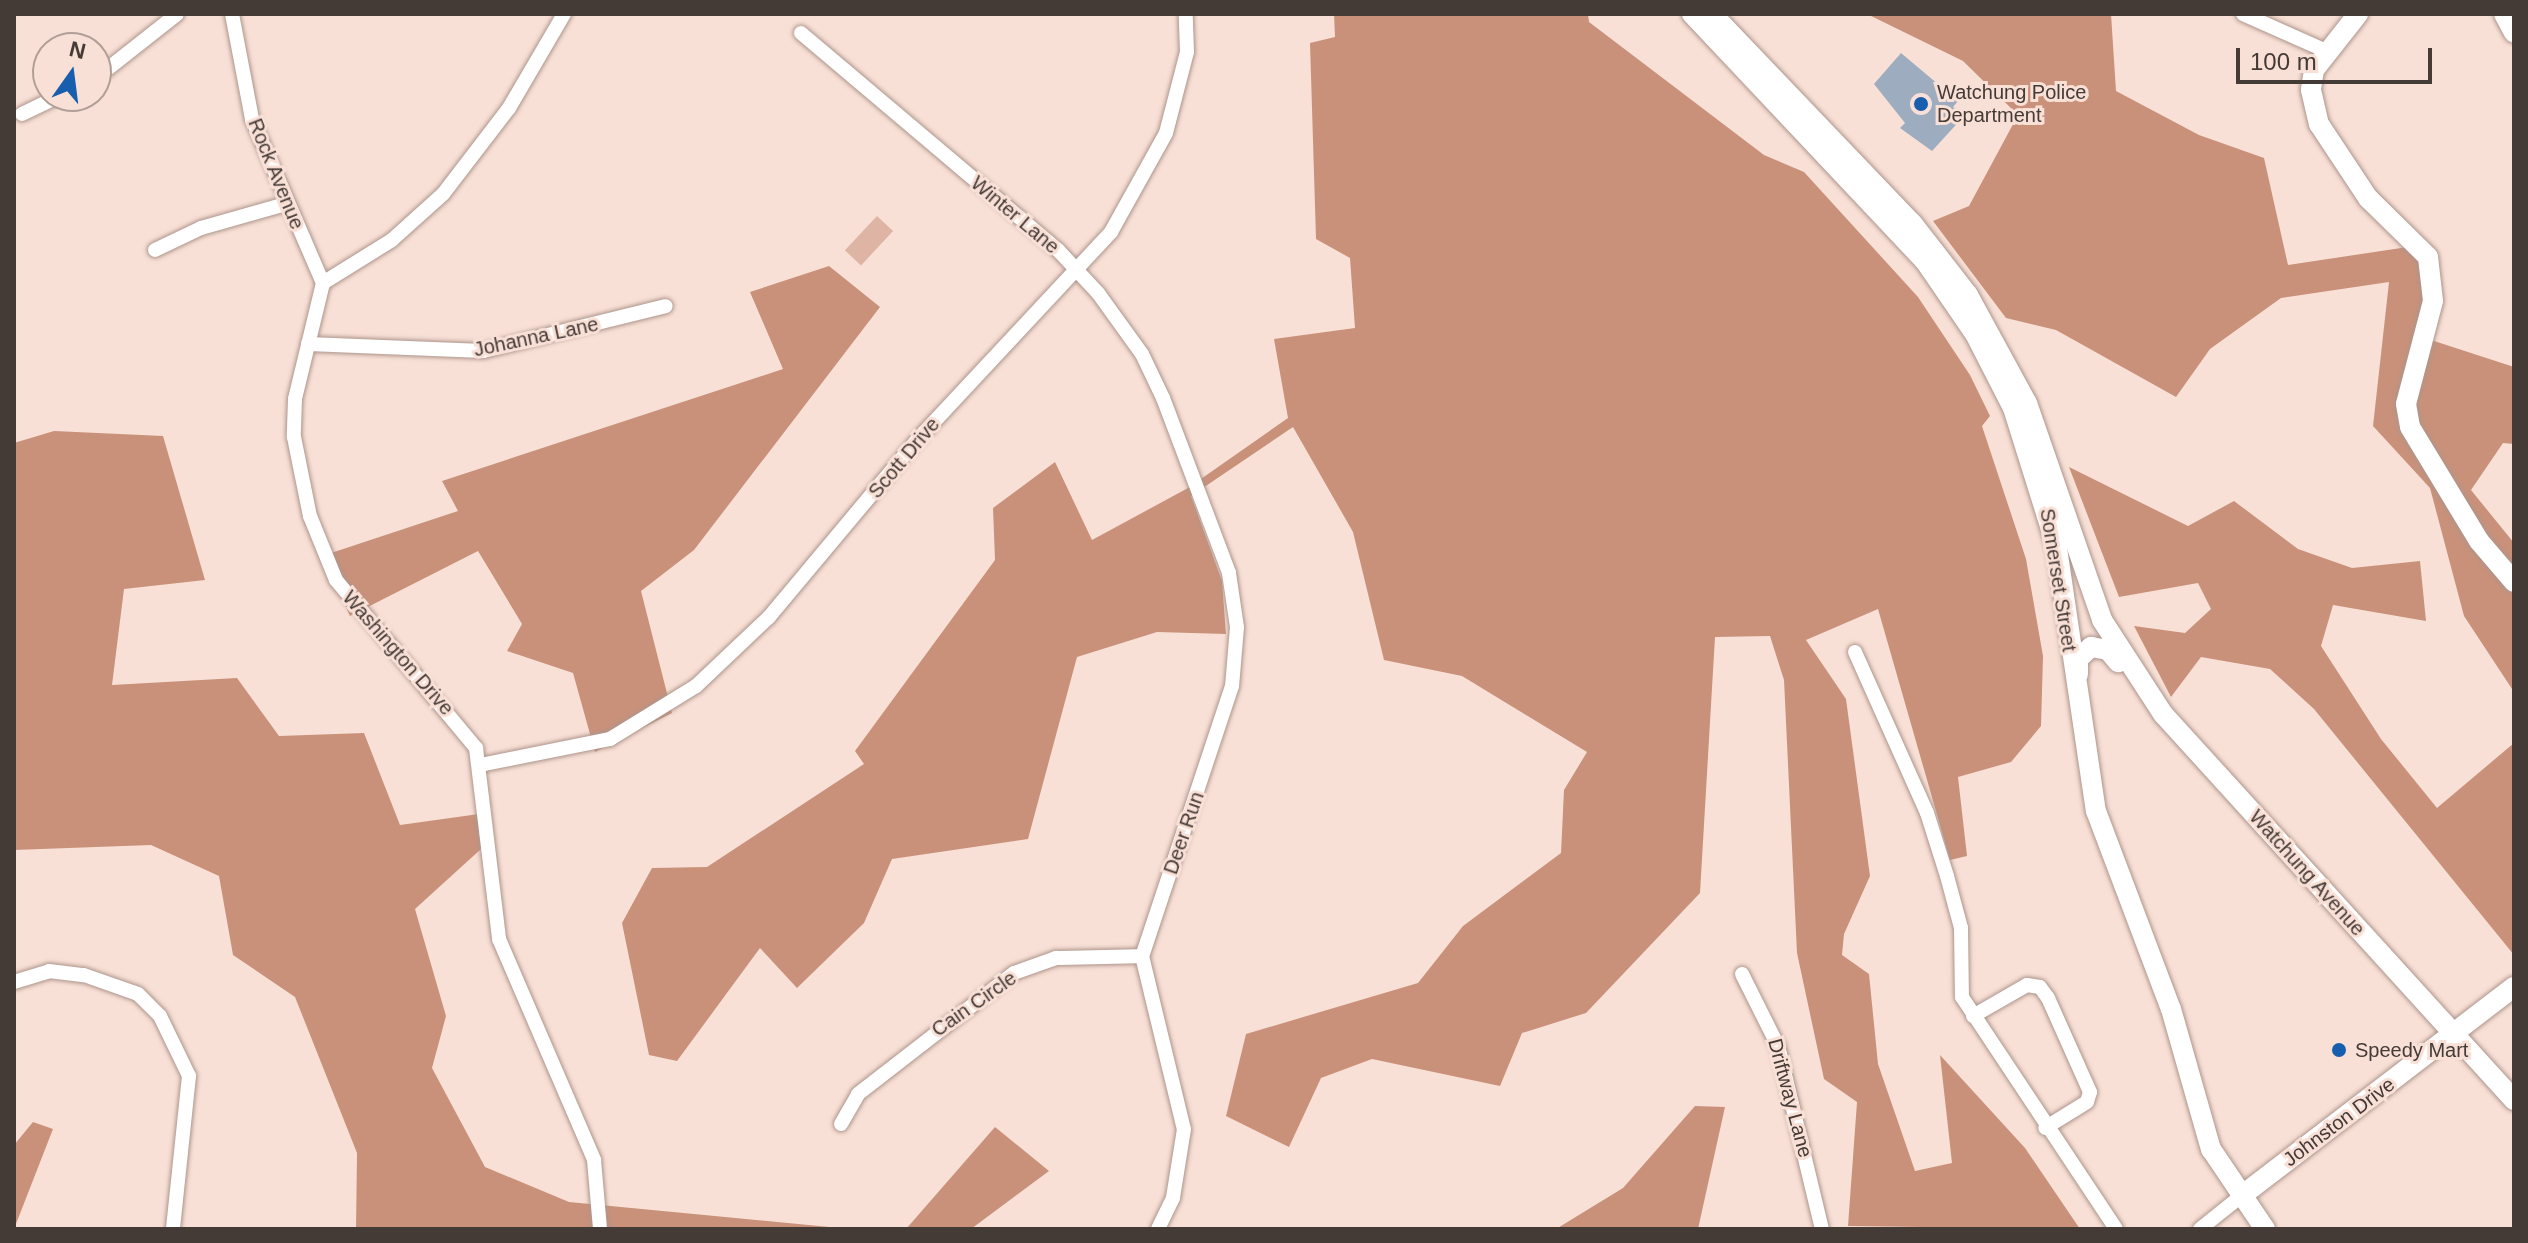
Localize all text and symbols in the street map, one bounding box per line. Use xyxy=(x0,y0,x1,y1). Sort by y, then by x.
north arrow xyxy=(32,32,112,112)
scale bar xyxy=(2240,32,2436,82)
text: N xyxy=(67,36,88,64)
text: 100 m xyxy=(2250,48,2317,75)
place label: Watchung Police Department xyxy=(1937,80,2086,127)
marker: Watchung Police Department xyxy=(1912,95,1930,113)
street label: Rock Avenue xyxy=(243,115,309,233)
street label: Winter Lane xyxy=(966,171,1064,259)
street label: Johanna Lane xyxy=(471,312,601,362)
street label: Scott Drive xyxy=(863,413,945,503)
street label: Somerset Street xyxy=(2035,507,2081,653)
street label: Washington Drive xyxy=(337,586,459,720)
street label: Deer Run xyxy=(1159,789,1209,877)
street label: Watchung Avenue xyxy=(2244,805,2370,941)
street label: Cain Circle xyxy=(927,966,1021,1042)
street label: Driftway Lane xyxy=(1763,1036,1817,1160)
place label: Speedy Mart xyxy=(2355,1038,2468,1062)
marker: Speedy Mart xyxy=(2330,1041,2348,1059)
street label: Johnston Drive xyxy=(2279,1072,2399,1172)

